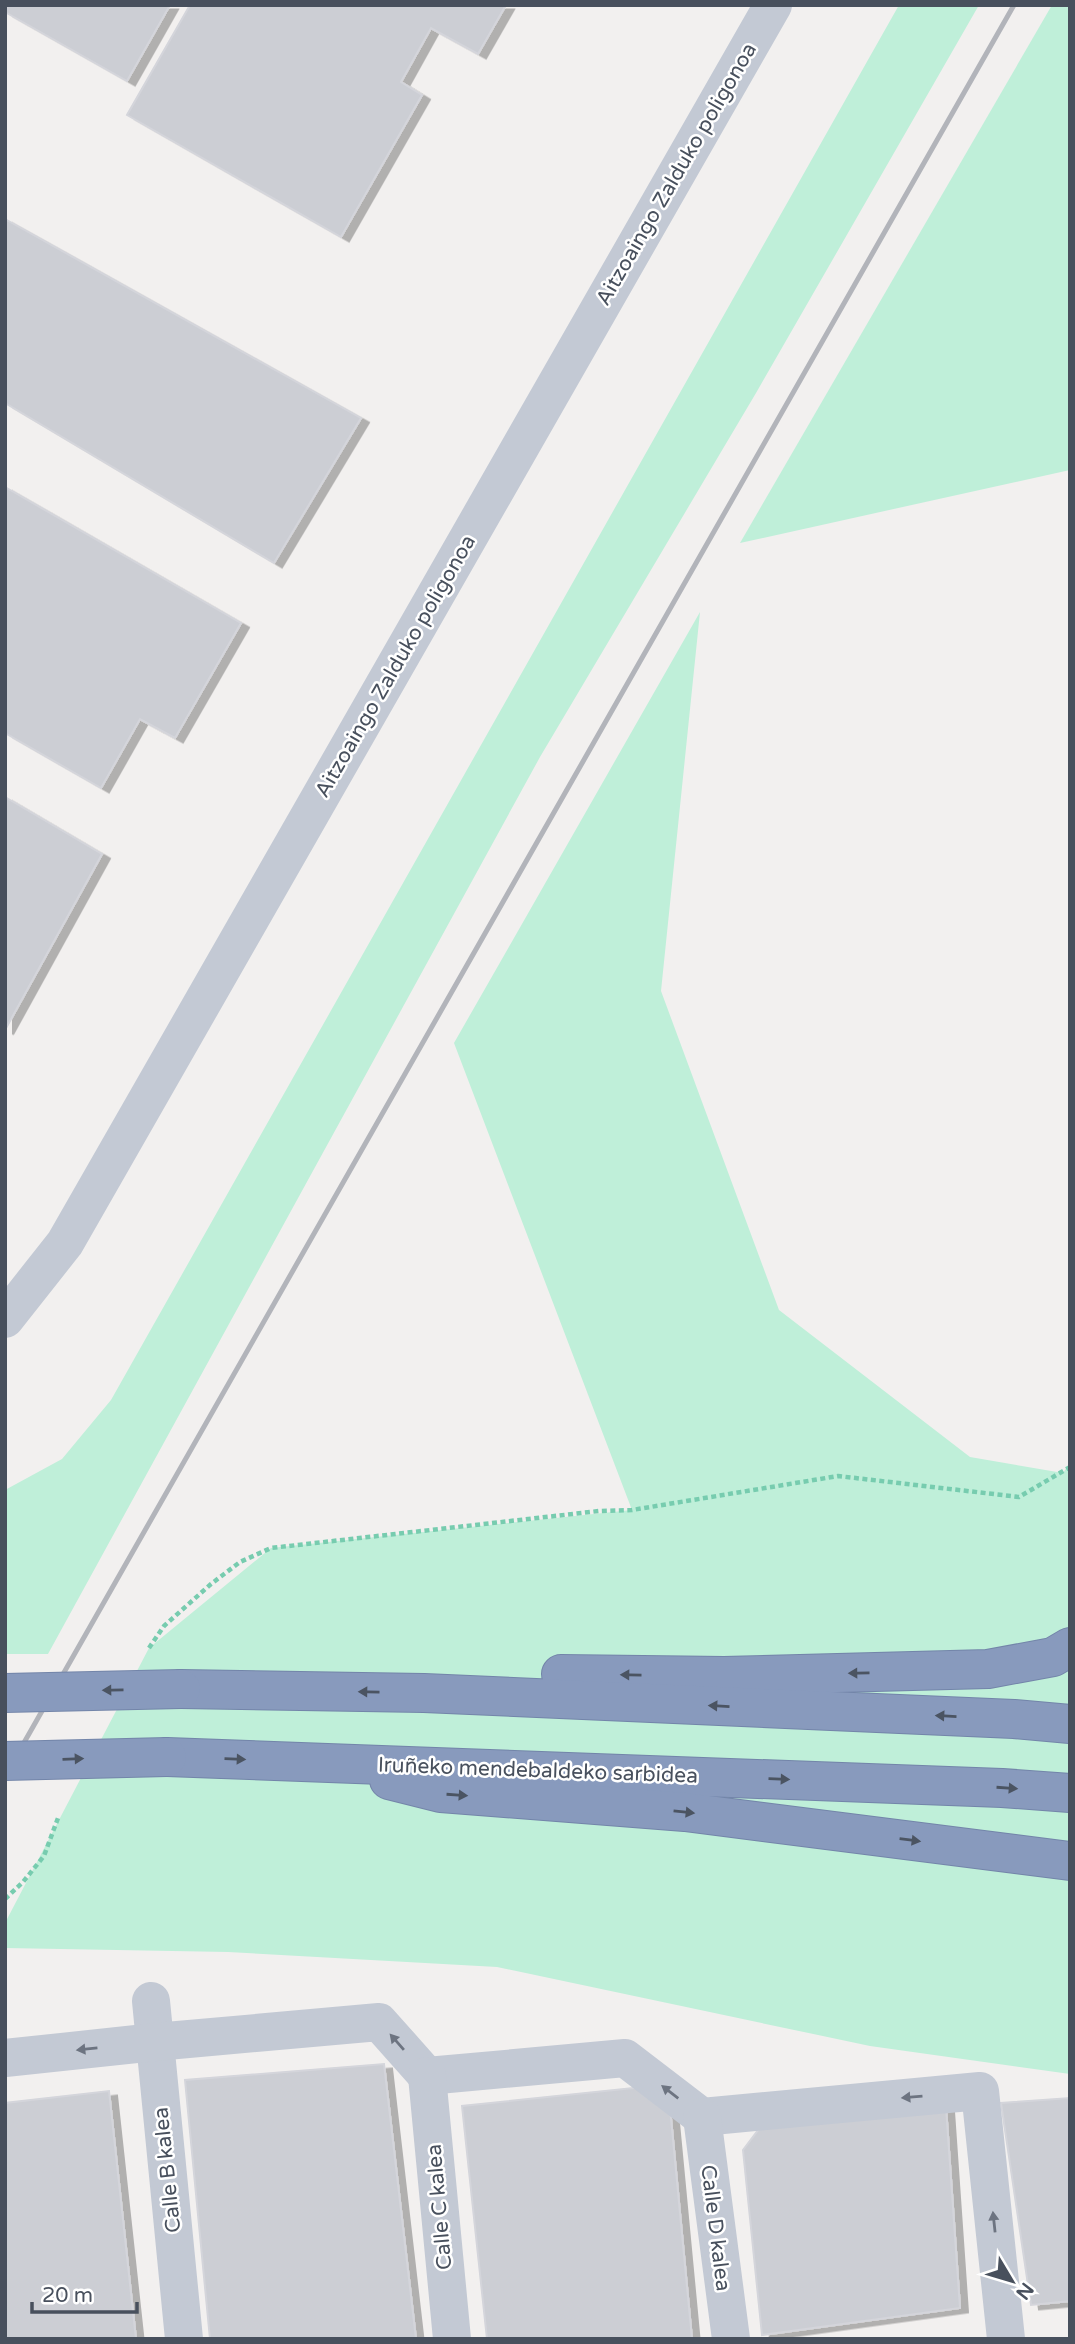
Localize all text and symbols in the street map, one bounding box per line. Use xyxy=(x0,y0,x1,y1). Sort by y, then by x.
street label: Aitzoaingo Zalduko poligonoa xyxy=(591,38,762,310)
street label: Aitzoaingo Zalduko poligonoa xyxy=(310,530,481,802)
one-way arrow xyxy=(847,1667,869,1679)
one-way arrow xyxy=(620,1669,642,1681)
one-way arrow xyxy=(102,1685,124,1696)
one-way arrow xyxy=(358,1686,380,1698)
one-way arrow xyxy=(707,1701,729,1712)
one-way arrow xyxy=(935,1711,957,1722)
street label: Iruñeko mendebaldeko sarbidea xyxy=(378,1752,698,1789)
one-way arrow xyxy=(63,1753,85,1765)
one-way arrow xyxy=(224,1753,246,1764)
one-way arrow xyxy=(769,1774,791,1785)
one-way arrow xyxy=(996,1783,1018,1794)
one-way arrow xyxy=(446,1789,468,1800)
one-way arrow xyxy=(673,1807,695,1818)
one-way arrow xyxy=(899,1835,921,1846)
one-way arrow xyxy=(389,2033,405,2051)
one-way arrow xyxy=(76,2044,98,2055)
one-way arrow xyxy=(661,2084,679,2099)
one-way arrow xyxy=(901,2092,923,2103)
street label: Calle B kalea xyxy=(148,2106,187,2234)
street label: Calle C kalea xyxy=(422,2143,457,2271)
street label: Calle D kalea xyxy=(695,2163,736,2293)
one-way arrow xyxy=(988,2211,999,2233)
north arrow xyxy=(977,2246,1047,2316)
scale bar xyxy=(32,2270,136,2314)
text: N xyxy=(1011,2278,1038,2304)
text: 20 m xyxy=(42,2283,93,2308)

